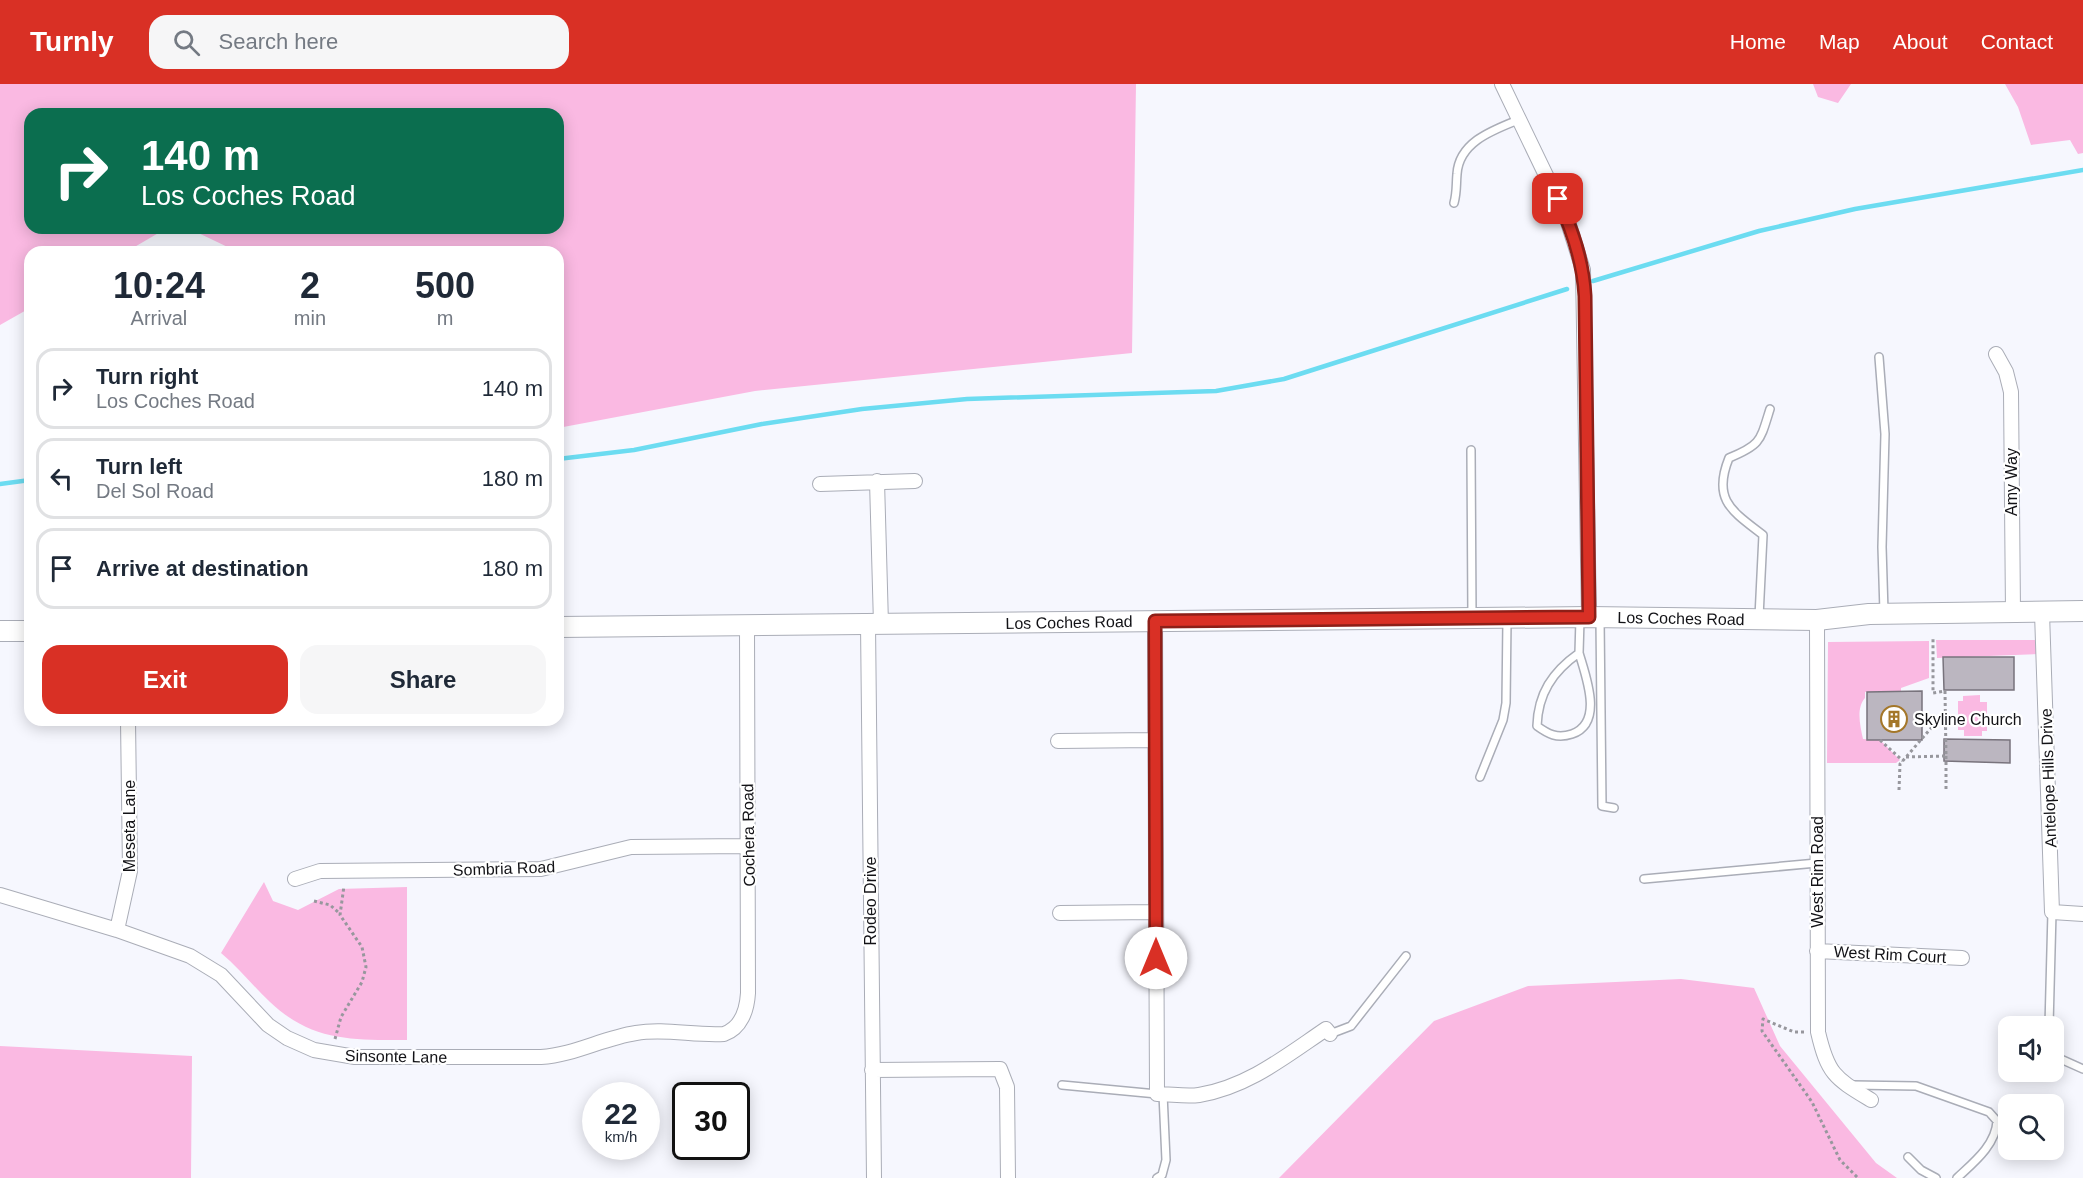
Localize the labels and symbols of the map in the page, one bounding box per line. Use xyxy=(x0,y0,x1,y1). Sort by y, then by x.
pin xyxy=(1532,173,1583,224)
street label: Amy Way xyxy=(2003,448,2020,516)
street label: Los Coches Road xyxy=(1617,609,1745,628)
street label: Los Coches Road xyxy=(1005,613,1133,632)
building icon: Skyline Church xyxy=(1879,704,1909,734)
street label: Antelope Hills Drive xyxy=(2038,708,2059,848)
place label: Skyline Church xyxy=(1914,711,2022,728)
street label: Meseta Lane xyxy=(121,780,138,872)
street label: Cochera Road xyxy=(739,783,758,887)
street label: West Rim Road xyxy=(1809,816,1826,928)
street label: Rodeo Drive xyxy=(862,856,879,945)
street label: Sombria Road xyxy=(453,858,555,879)
position arrow xyxy=(1124,926,1188,990)
street label: West Rim Court xyxy=(1833,943,1947,966)
street label: Sinsonte Lane xyxy=(345,1047,447,1066)
speed limit sign: 30 xyxy=(672,1082,750,1160)

